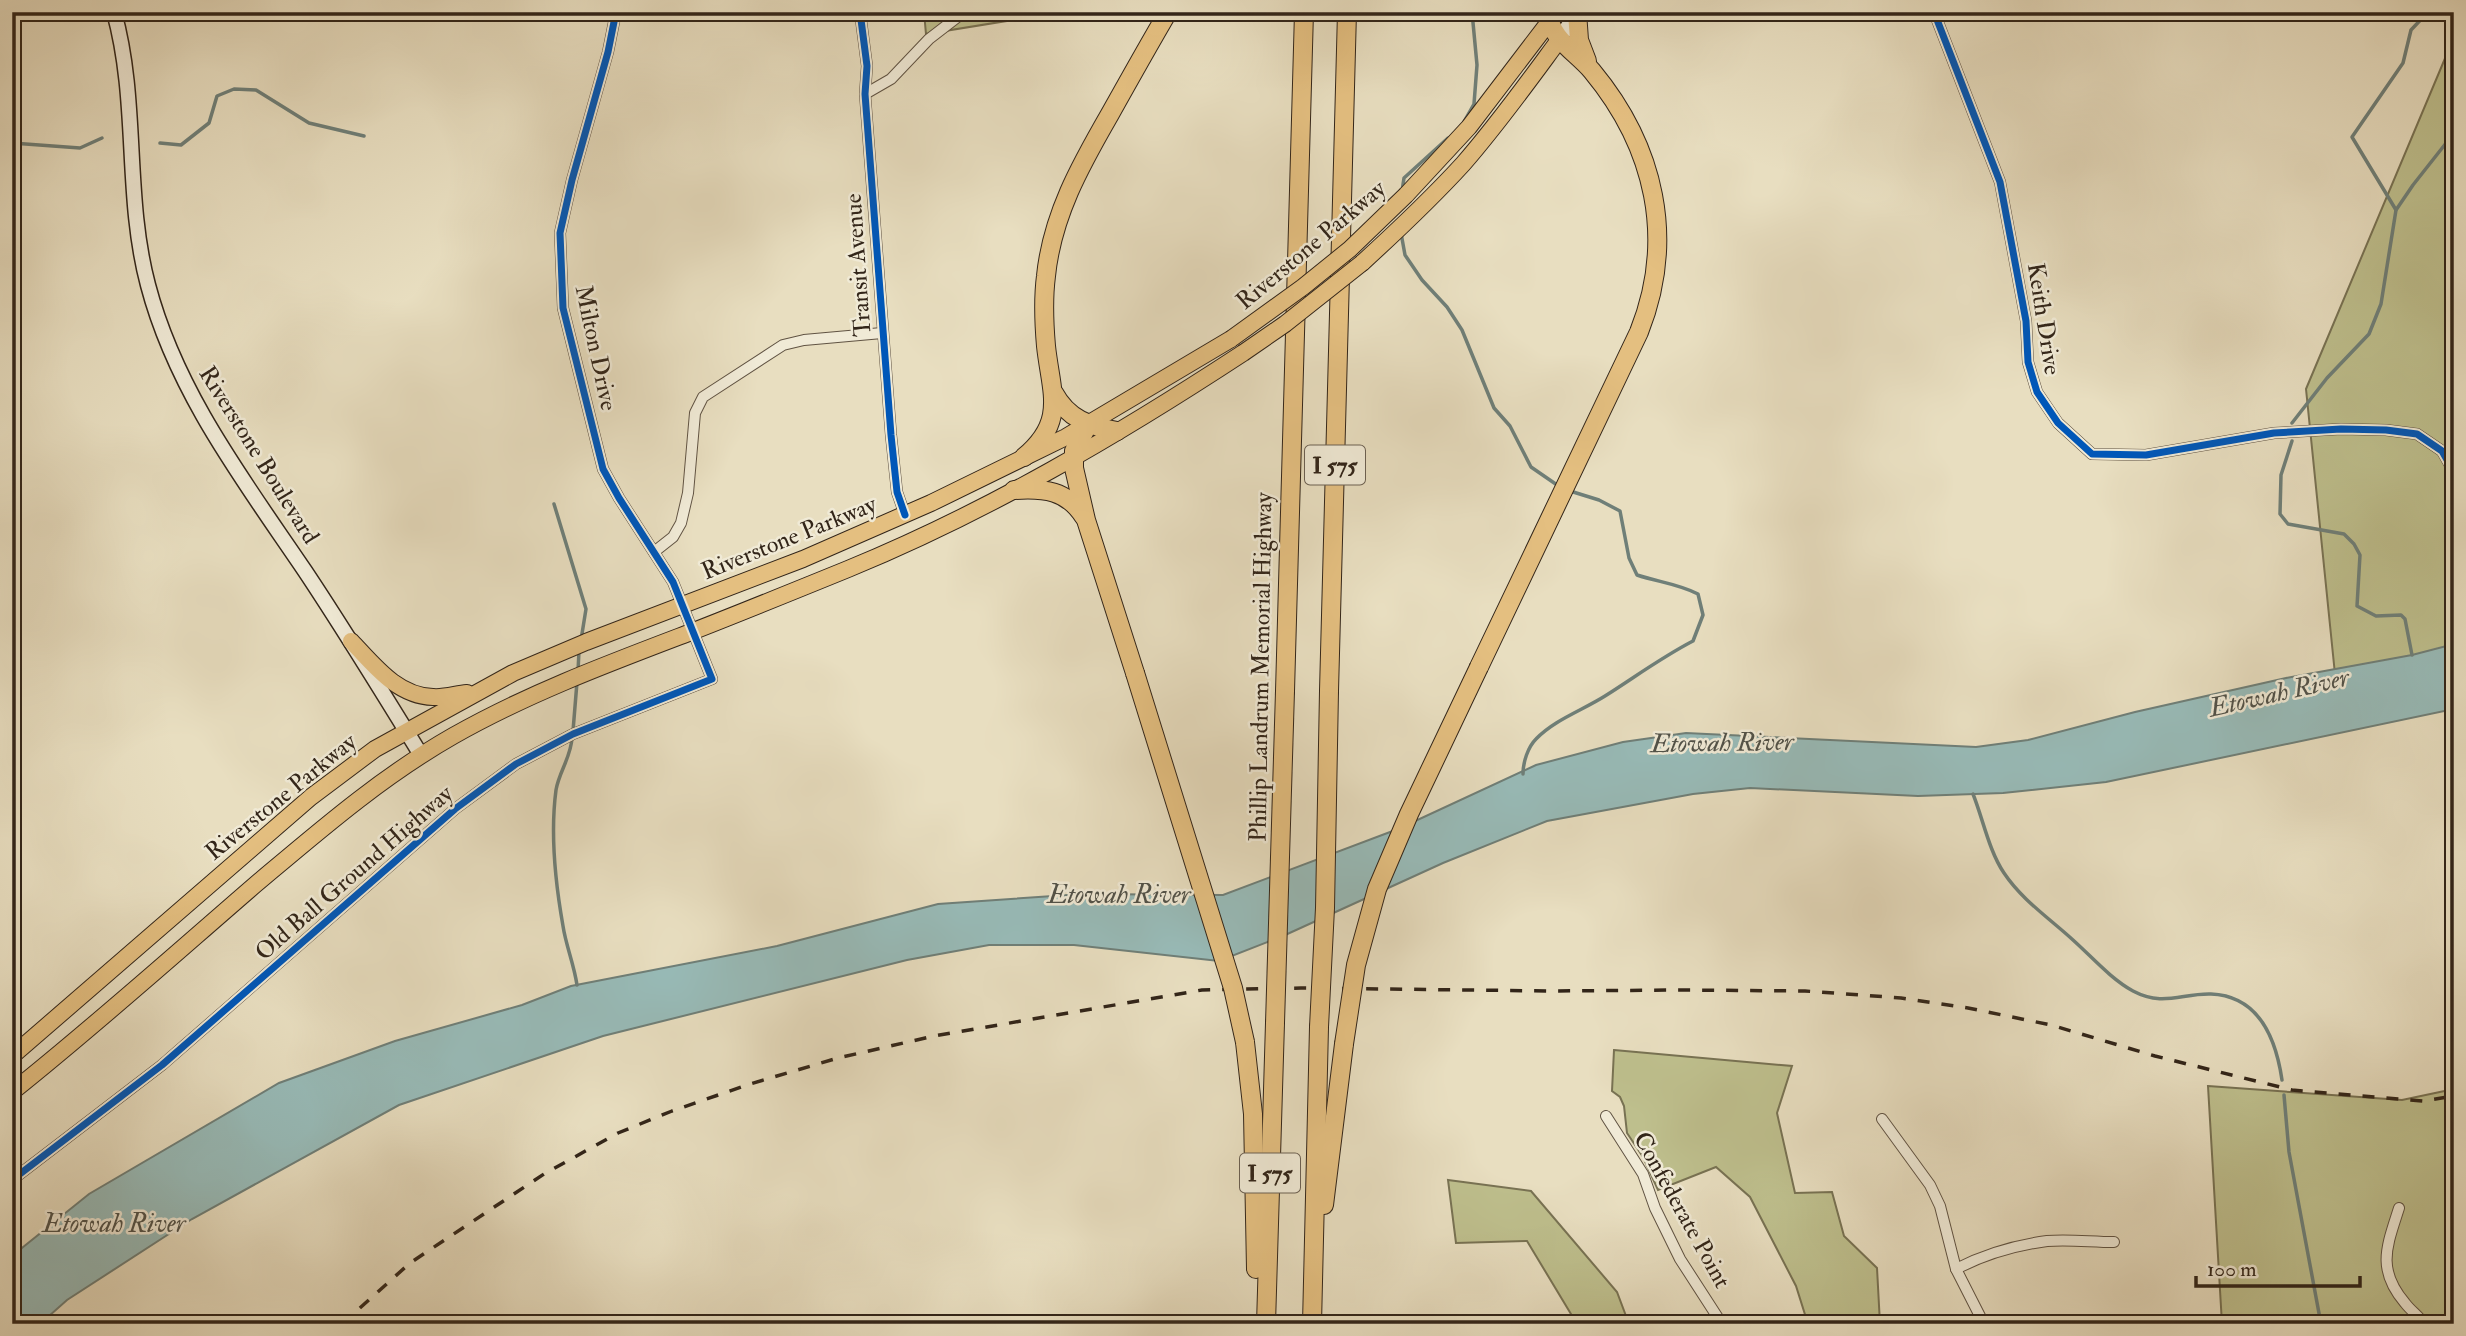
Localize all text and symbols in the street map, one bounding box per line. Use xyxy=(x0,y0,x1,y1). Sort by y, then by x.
street label: Riverstone Parkway xyxy=(1230,173,1393,317)
street label: Transit Avenue xyxy=(838,192,878,338)
street label: Keith Drive xyxy=(2020,261,2068,377)
street label: Milton Drive xyxy=(568,283,624,413)
street label: Riverstone Boulevard xyxy=(192,360,326,550)
road number: I 575 xyxy=(1305,446,1365,485)
street label: Riverstone Parkway xyxy=(697,489,881,587)
street label: Phillip Landrum Memorial Highway xyxy=(1242,492,1280,842)
water label: Etowah River xyxy=(2204,661,2353,725)
street label: Riverstone Parkway xyxy=(199,726,363,868)
water label: Etowah River xyxy=(1648,726,1795,760)
street label: Old Ball Ground Highway xyxy=(249,778,460,968)
water label: Etowah River xyxy=(1046,879,1192,911)
street label: Confederate Point xyxy=(1626,1126,1738,1294)
road number: I 575 xyxy=(1240,1154,1300,1192)
water label: Etowah River xyxy=(41,1208,187,1240)
scale bar xyxy=(2196,1245,2361,1289)
text: 100 m xyxy=(2207,1256,2257,1283)

